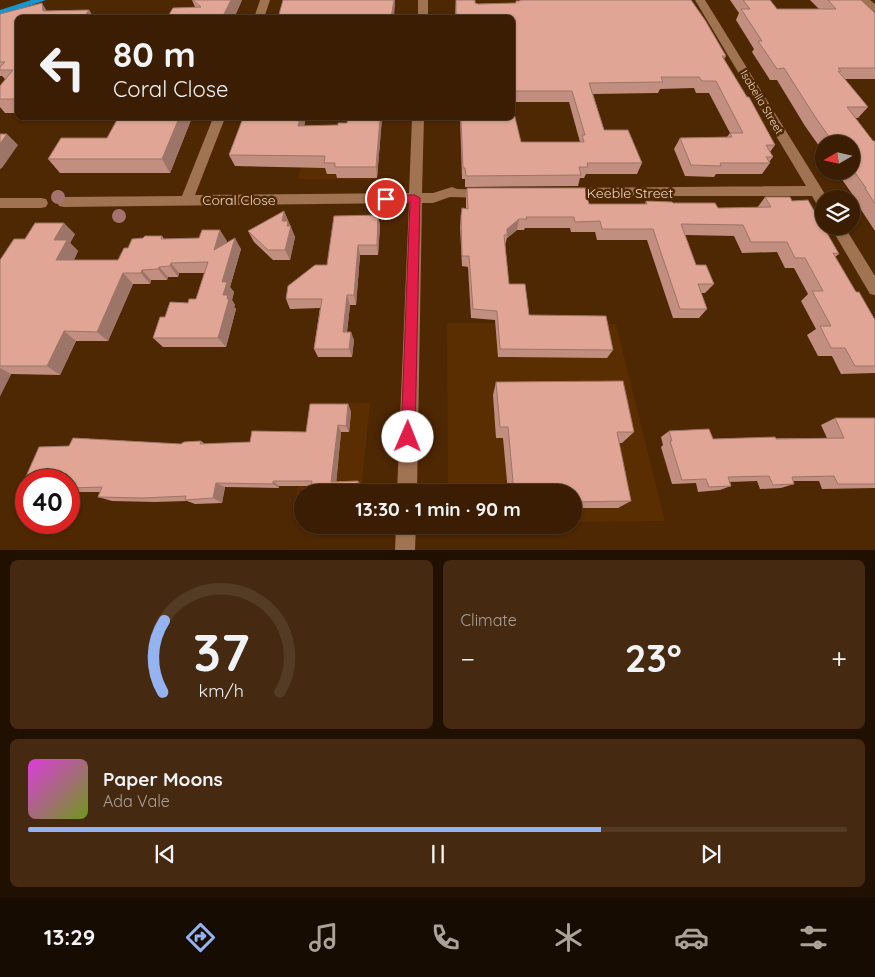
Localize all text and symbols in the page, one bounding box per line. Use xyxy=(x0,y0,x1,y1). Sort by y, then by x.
text: 80 m xyxy=(113,32,196,76)
icon: left xyxy=(30,35,95,100)
street label: Isabella Street xyxy=(737,67,787,137)
text: Coral Close xyxy=(113,75,229,103)
north arrow xyxy=(815,135,860,180)
map controls xyxy=(815,135,860,235)
pin xyxy=(365,178,407,220)
street label: Keeble Street xyxy=(587,184,674,202)
icon: arrive xyxy=(372,185,400,213)
button: layers xyxy=(815,190,860,235)
street label: Coral Close xyxy=(202,191,276,209)
position arrow xyxy=(381,410,433,462)
speed limit sign: 40 xyxy=(15,469,80,534)
text: 13:30 · 1 min · 90 m xyxy=(355,497,521,521)
text: Climate xyxy=(461,610,517,630)
text: 37 xyxy=(193,619,249,684)
text: 23° xyxy=(625,634,682,682)
text: − xyxy=(461,641,475,676)
text: + xyxy=(831,641,847,676)
text: km/h xyxy=(199,679,244,701)
text: Paper Moons xyxy=(103,767,223,791)
text: Ada Vale xyxy=(103,791,170,811)
icon: previous xyxy=(151,840,179,868)
icon: pause xyxy=(424,840,452,868)
icon: next xyxy=(697,840,725,868)
icon: directions xyxy=(183,920,218,955)
icon: music xyxy=(306,920,341,955)
icon: phone xyxy=(428,920,463,955)
icon: climate xyxy=(551,920,586,955)
icon: car xyxy=(674,920,709,955)
icon: filters xyxy=(796,920,831,955)
text: 13:29 xyxy=(44,923,95,951)

